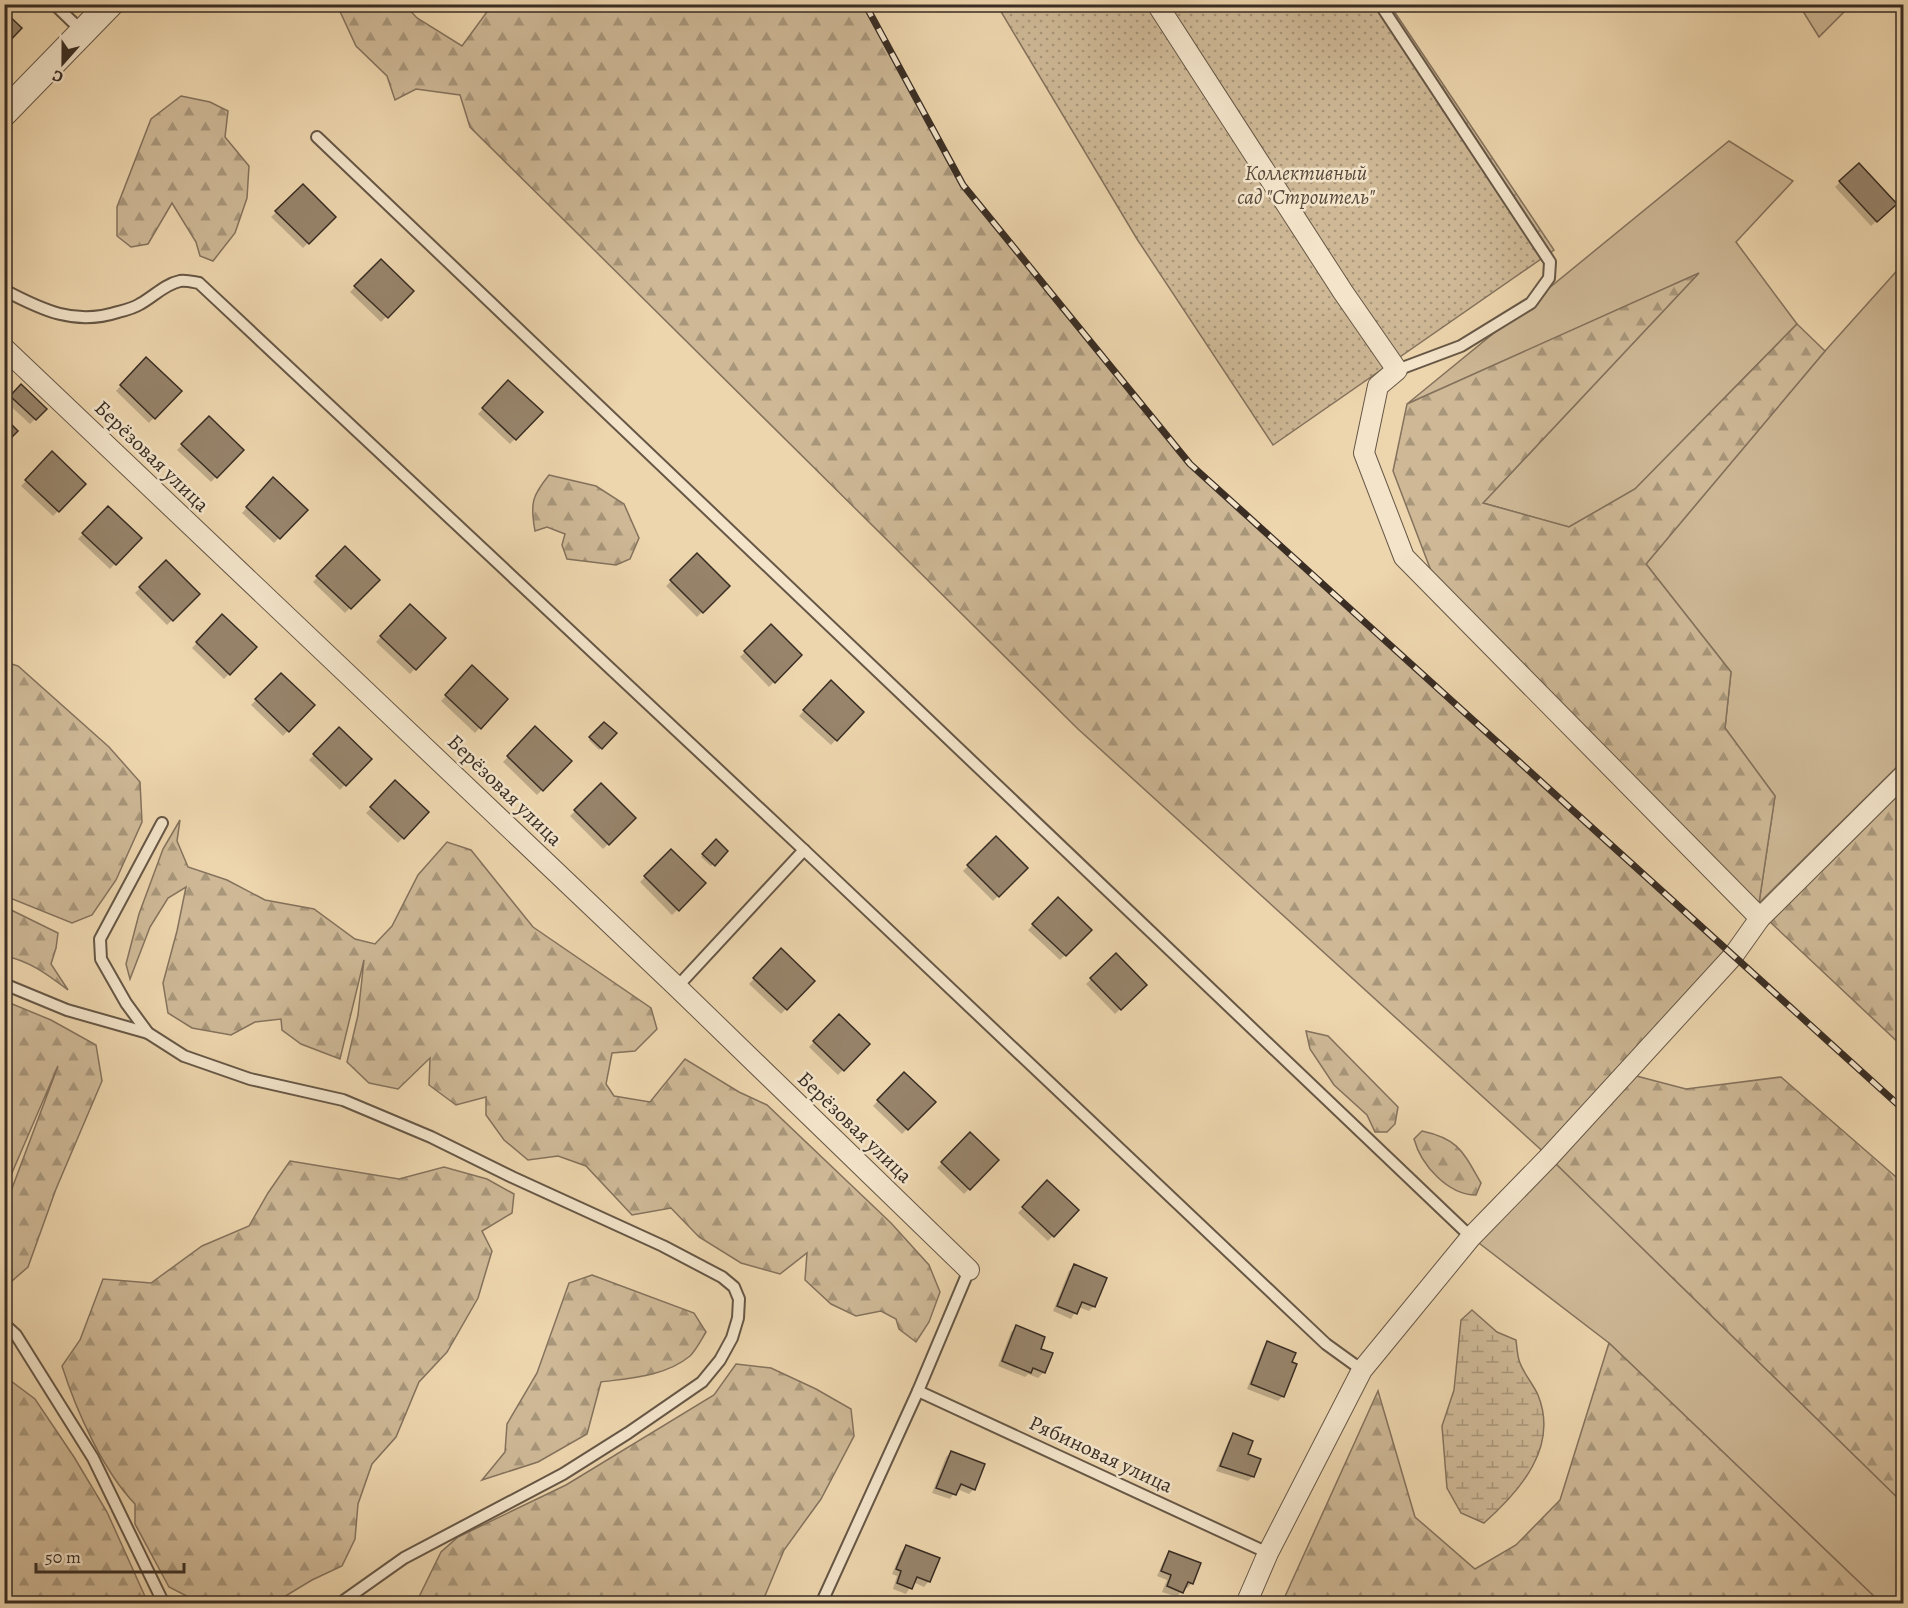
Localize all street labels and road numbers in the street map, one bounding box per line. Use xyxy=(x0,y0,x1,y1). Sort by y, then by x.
street label: Берёзовая улица xyxy=(88,394,216,518)
street label: Берёзовая улица xyxy=(441,728,569,852)
street label: Берёзовая улица xyxy=(791,1065,919,1189)
street label: Рябиновая улица xyxy=(1025,1408,1178,1500)

